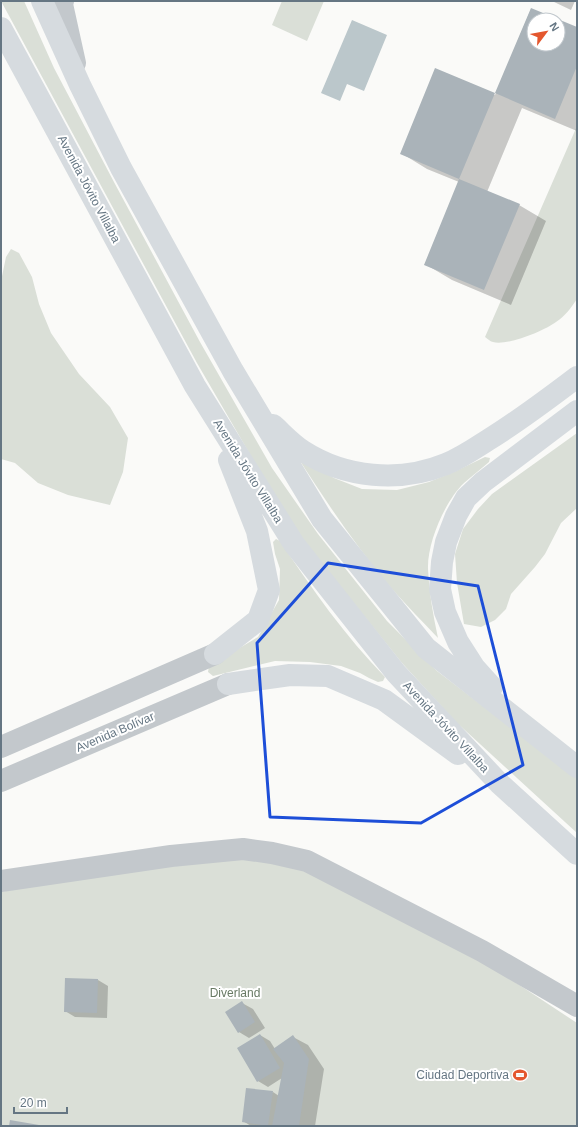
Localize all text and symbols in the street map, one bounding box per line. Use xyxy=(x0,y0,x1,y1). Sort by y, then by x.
north arrow xyxy=(526,12,566,52)
text: N xyxy=(547,20,562,33)
street label: Avenida Jóvito Villalba xyxy=(55,133,123,245)
street label: Avenida Jóvito Villalba xyxy=(210,417,286,526)
street label: Avenida Jóvito Villalba xyxy=(400,678,492,776)
street label: Avenida Bolívar xyxy=(74,709,156,755)
park label: Diverland xyxy=(210,986,260,1000)
sports icon: Ciudad Deportiva xyxy=(512,1067,528,1083)
place label: Ciudad Deportiva xyxy=(416,1068,509,1082)
scale bar xyxy=(14,1089,67,1115)
text: 20 m xyxy=(20,1096,47,1110)

